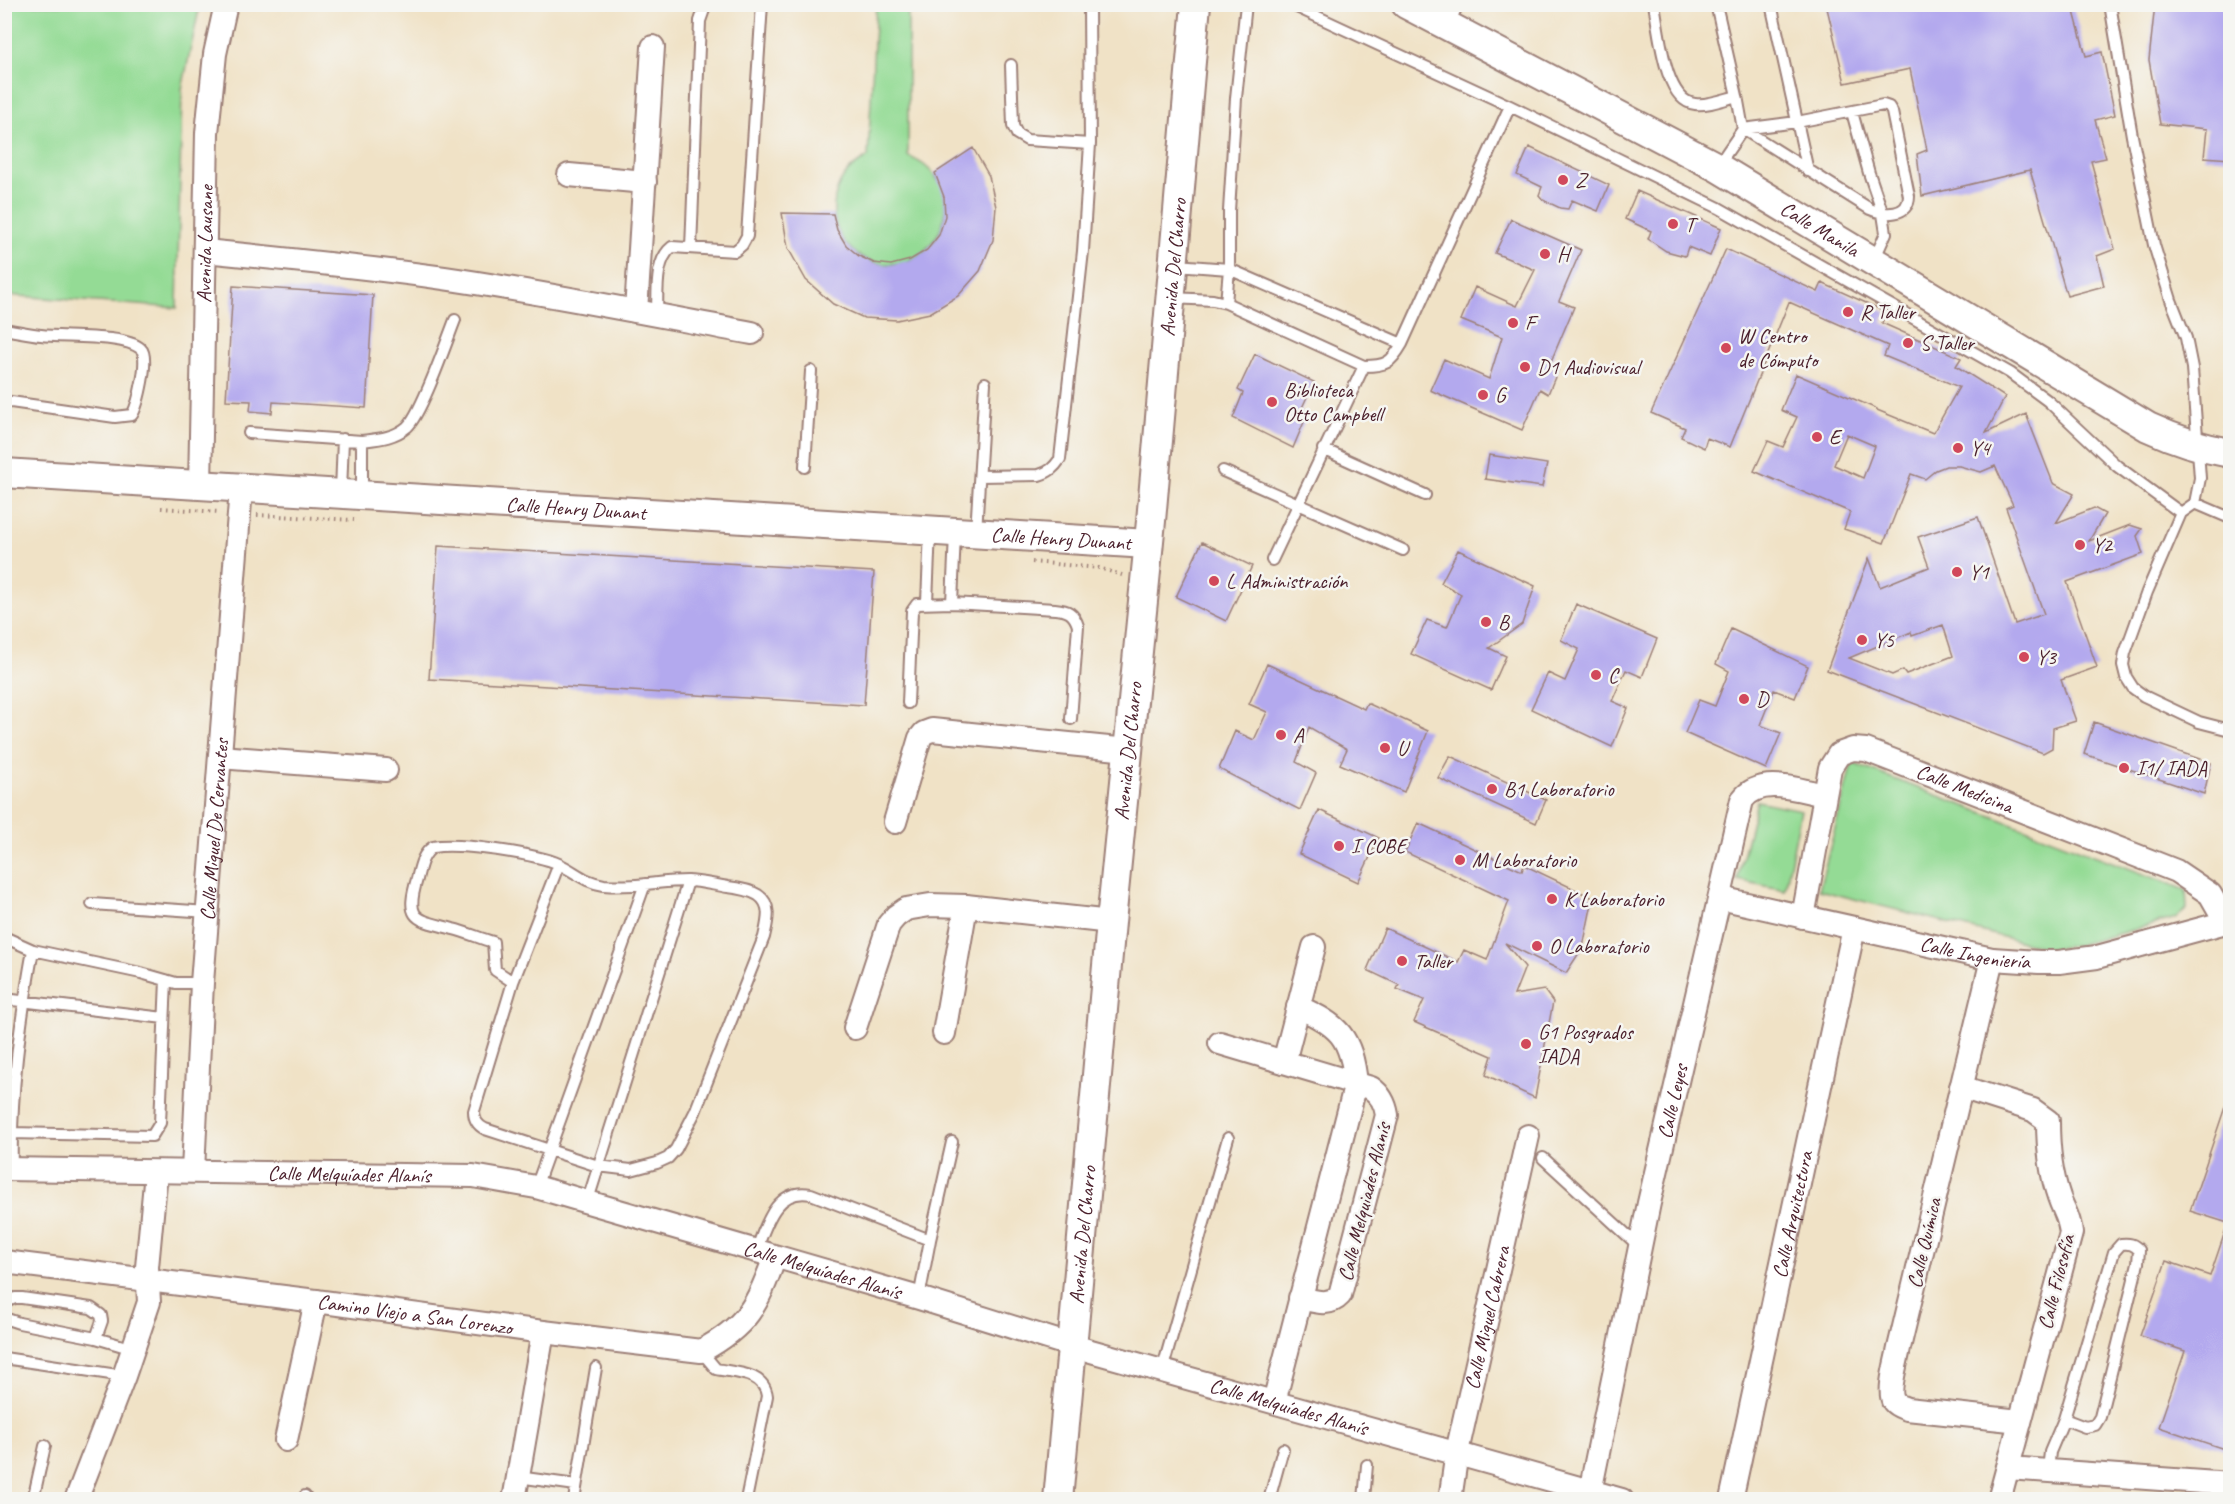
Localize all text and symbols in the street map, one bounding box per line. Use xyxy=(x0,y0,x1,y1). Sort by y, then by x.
place label: Z xyxy=(1575,167,1589,193)
marker: Z xyxy=(1556,173,1570,187)
street label: Avenida Lausane xyxy=(191,183,219,303)
street label: Calle Manila xyxy=(1776,195,1865,263)
street label: Avenida Del Charro xyxy=(1154,196,1192,337)
place label: T xyxy=(1685,211,1699,237)
marker: T xyxy=(1666,217,1680,231)
place label: H xyxy=(1557,241,1572,267)
marker: H xyxy=(1538,247,1552,261)
place label: R Taller xyxy=(1860,299,1916,325)
marker: R Taller xyxy=(1841,305,1855,319)
place label: F xyxy=(1525,310,1539,336)
marker: F xyxy=(1506,316,1520,330)
place label: W Centro de Cómputo xyxy=(1738,323,1820,373)
place label: S Taller xyxy=(1920,330,1975,356)
marker: S Taller xyxy=(1901,336,1915,350)
marker: W Centro de Cómputo xyxy=(1719,341,1733,355)
place label: D1 Audiovisual xyxy=(1537,354,1643,380)
marker: D1 Audiovisual xyxy=(1518,360,1532,374)
place label: Biblioteca Otto Campbell xyxy=(1284,377,1386,427)
place label: G xyxy=(1495,382,1508,408)
marker: G xyxy=(1476,388,1490,402)
marker: Biblioteca Otto Campbell xyxy=(1265,395,1279,409)
place label: E xyxy=(1829,424,1843,450)
marker: E xyxy=(1810,430,1824,444)
place label: Y4 xyxy=(1970,435,1993,461)
marker: Y4 xyxy=(1951,441,1965,455)
street label: Calle Henry Dunant xyxy=(505,491,649,526)
street label: Calle Henry Dunant xyxy=(990,521,1134,556)
place label: Y2 xyxy=(2092,532,2114,558)
marker: Y2 xyxy=(2073,538,2087,552)
place label: Y1 xyxy=(1969,559,1991,585)
marker: Y1 xyxy=(1950,565,1964,579)
place label: L Administración xyxy=(1226,568,1348,594)
marker: L Administración xyxy=(1207,574,1221,588)
place label: B xyxy=(1498,609,1511,635)
marker: B xyxy=(1479,615,1493,629)
place label: Y5 xyxy=(1874,627,1896,653)
marker: Y5 xyxy=(1855,633,1869,647)
place label: Y3 xyxy=(2036,644,2058,670)
marker: Y3 xyxy=(2017,650,2031,664)
place label: C xyxy=(1608,662,1620,688)
marker: C xyxy=(1589,668,1603,682)
street label: Avenida Del Charro xyxy=(1108,680,1148,821)
place label: D xyxy=(1756,686,1770,712)
marker: D xyxy=(1737,692,1751,706)
place label: A xyxy=(1293,722,1305,748)
marker: A xyxy=(1274,728,1288,742)
place label: U xyxy=(1397,735,1411,761)
street label: Calle Miguel De Cervantes xyxy=(194,736,234,922)
marker: U xyxy=(1378,741,1392,755)
place label: I1/ IADA xyxy=(2136,755,2208,781)
street label: Calle Medicina xyxy=(1913,758,2019,820)
marker: I1/ IADA xyxy=(2117,761,2131,775)
place label: B1 Laboratorio xyxy=(1504,776,1615,802)
marker: B1 Laboratorio xyxy=(1485,782,1499,796)
place label: I COBE xyxy=(1351,833,1409,859)
marker: I COBE xyxy=(1332,839,1346,853)
place label: M Laboratorio xyxy=(1472,847,1578,873)
marker: M Laboratorio xyxy=(1453,853,1467,867)
place label: K Laboratorio xyxy=(1564,886,1665,912)
marker: K Laboratorio xyxy=(1545,892,1559,906)
street label: Calle Ingeniería xyxy=(1918,930,2032,975)
place label: O Laboratorio xyxy=(1549,933,1650,959)
marker: O Laboratorio xyxy=(1530,939,1544,953)
place label: Taller xyxy=(1414,948,1454,974)
marker: Taller xyxy=(1395,954,1409,968)
place label: G1 Posgrados IADA xyxy=(1538,1019,1635,1069)
marker: G1 Posgrados IADA xyxy=(1519,1037,1533,1051)
street label: Calle Leyes xyxy=(1651,1060,1694,1141)
street label: Calle Melquiades Alanís xyxy=(1332,1118,1397,1284)
street label: Calle Arquitectura xyxy=(1766,1147,1819,1280)
street label: Calle Melquíades Alanís xyxy=(267,1160,432,1188)
street label: Avenida Del Charro xyxy=(1063,1163,1102,1305)
street label: Calle Química xyxy=(1901,1194,1947,1291)
street label: Calle Filosofía xyxy=(2032,1230,2081,1332)
street label: Calle Melquíades Alanís xyxy=(740,1235,906,1306)
street label: Calle Miguel Cabrera xyxy=(1458,1242,1516,1392)
street label: Camino Viejo a San Lorenzo xyxy=(316,1288,516,1341)
street label: Calle Melquíades Alanís xyxy=(1207,1372,1372,1441)

